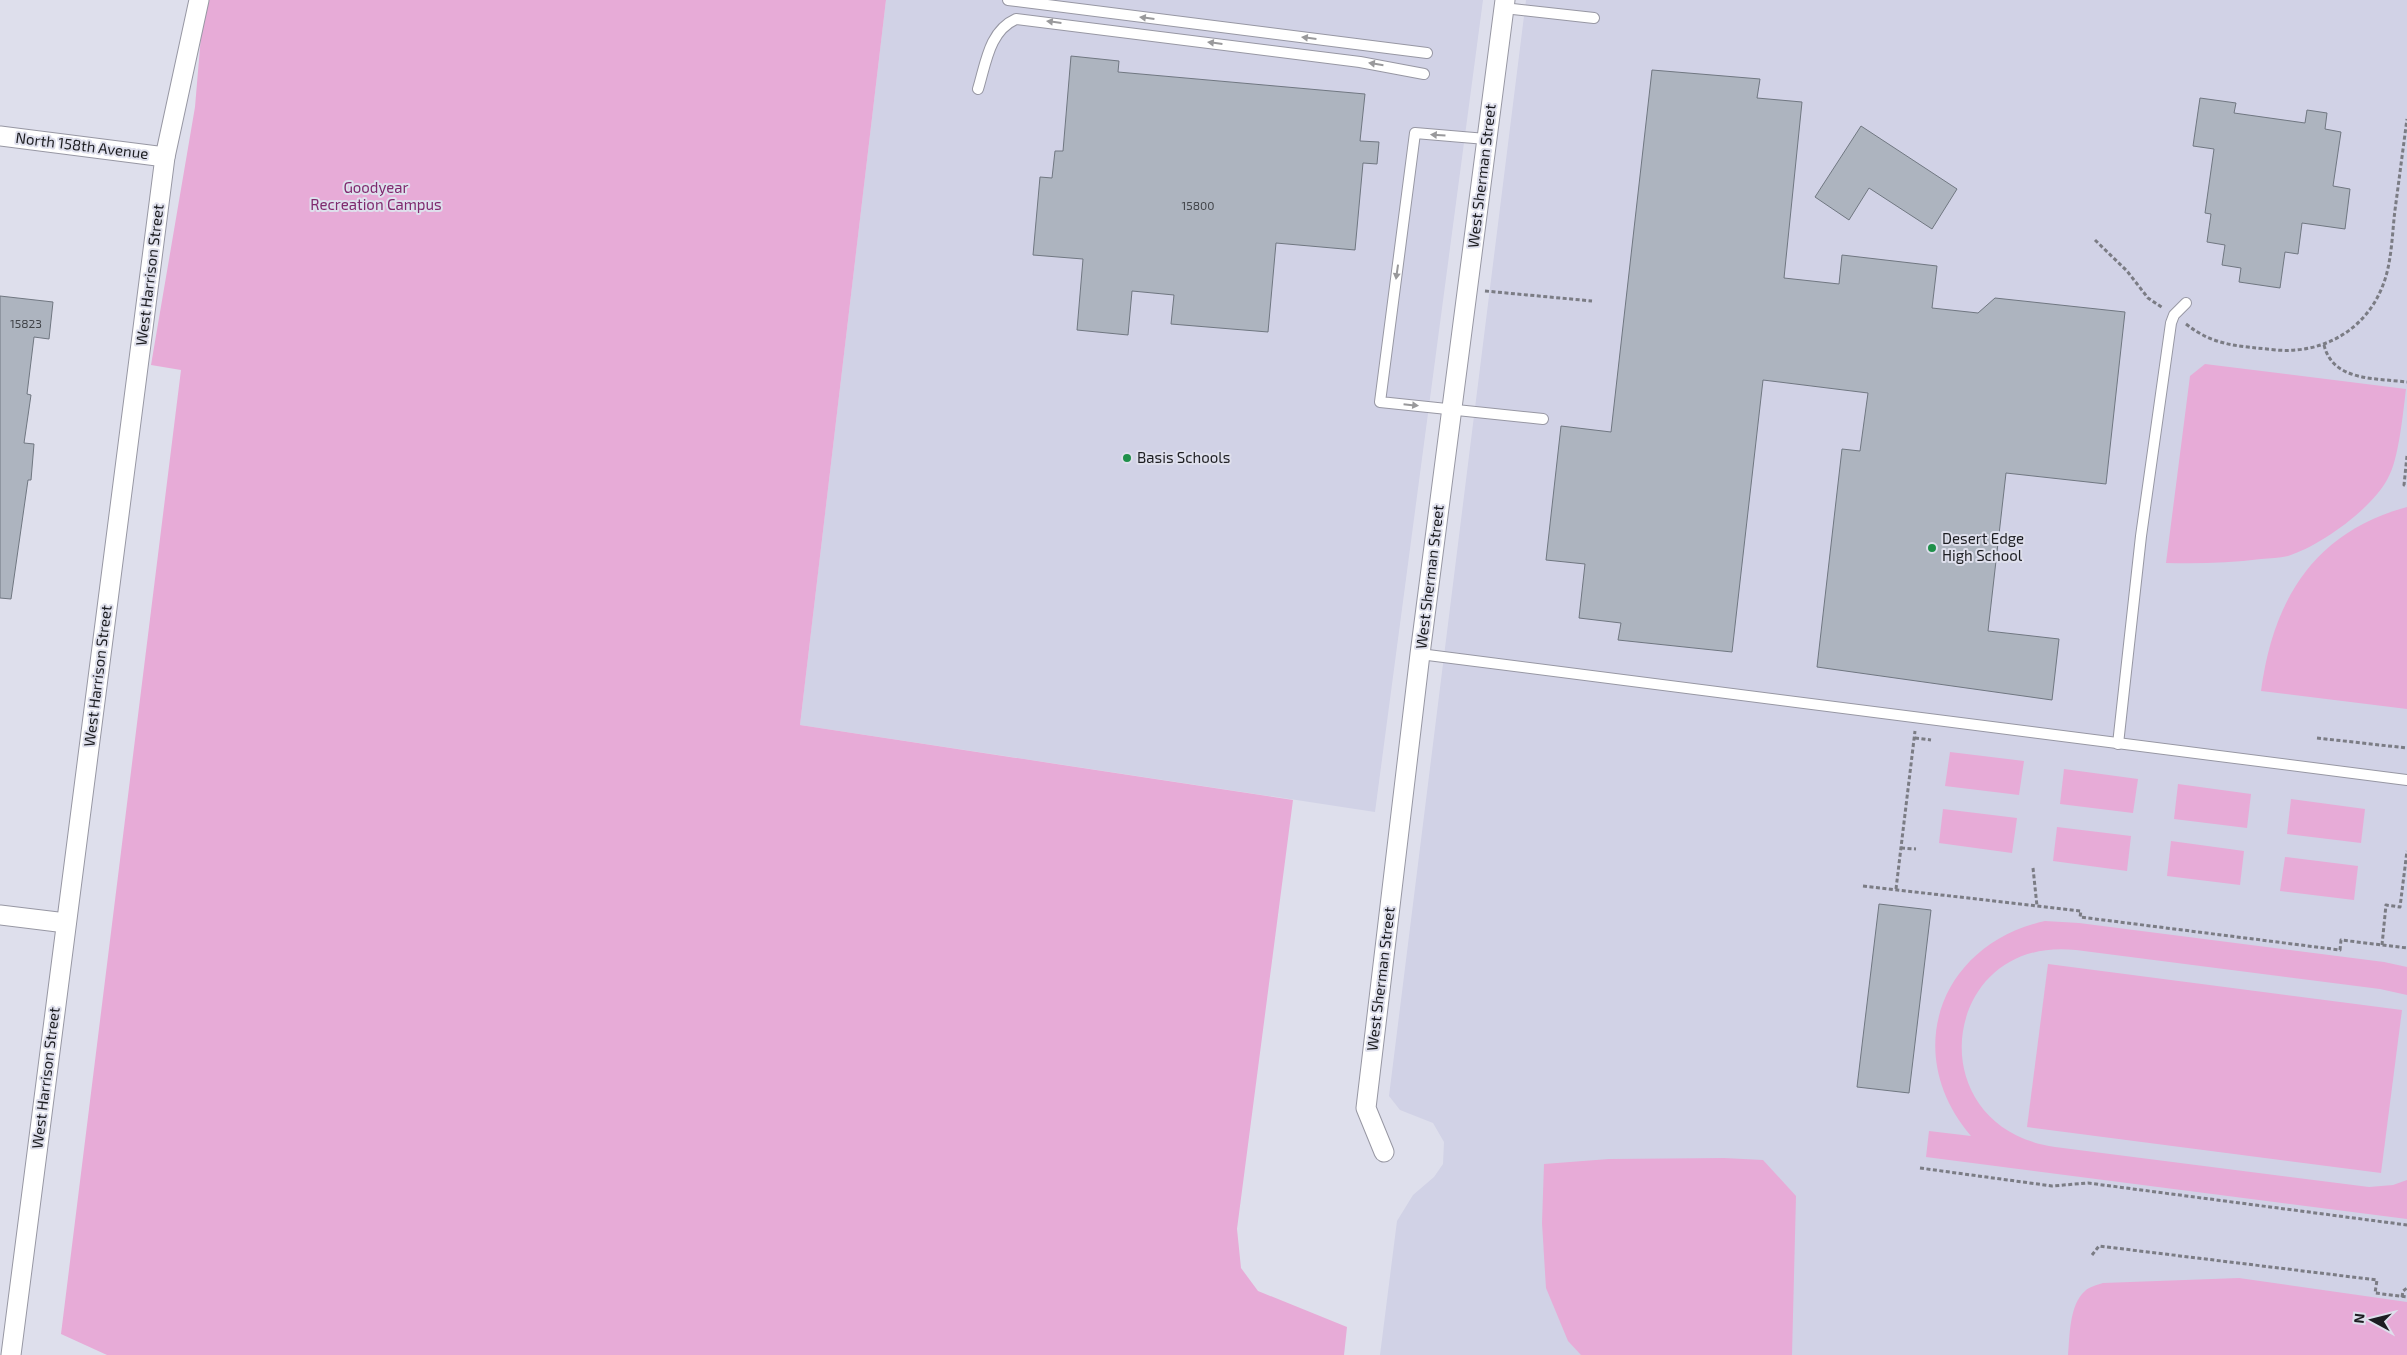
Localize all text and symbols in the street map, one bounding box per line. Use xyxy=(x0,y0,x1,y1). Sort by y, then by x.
one-way arrow xyxy=(1139,14,1155,22)
one-way arrow xyxy=(1045,18,1061,26)
one-way arrow xyxy=(1300,34,1316,42)
one-way arrow xyxy=(1206,39,1222,47)
one-way arrow xyxy=(1367,60,1383,68)
street label: West Sherman Street xyxy=(1463,103,1499,249)
street label: North 158th Avenue xyxy=(15,128,150,162)
one-way arrow xyxy=(1430,131,1446,139)
park label: Goodyear Recreation Campus xyxy=(310,178,442,213)
house number: 15800 xyxy=(1182,198,1214,212)
street label: West Harrison Street xyxy=(131,203,167,347)
one-way arrow xyxy=(1392,264,1400,280)
house number: 15823 xyxy=(10,316,42,330)
one-way arrow xyxy=(1404,401,1420,409)
place label: Basis Schools xyxy=(1137,448,1230,466)
marker: Basis Schools xyxy=(1121,452,1133,464)
street label: West Sherman Street xyxy=(1411,504,1447,650)
place label: Desert Edge High School xyxy=(1942,529,2024,564)
marker: Desert Edge High School xyxy=(1926,542,1938,554)
street label: West Harrison Street xyxy=(79,604,115,748)
street label: West Sherman Street xyxy=(1362,906,1398,1052)
street label: West Harrison Street xyxy=(27,1006,63,1150)
north arrow xyxy=(2347,1295,2397,1345)
text: N xyxy=(2350,1312,2368,1324)

